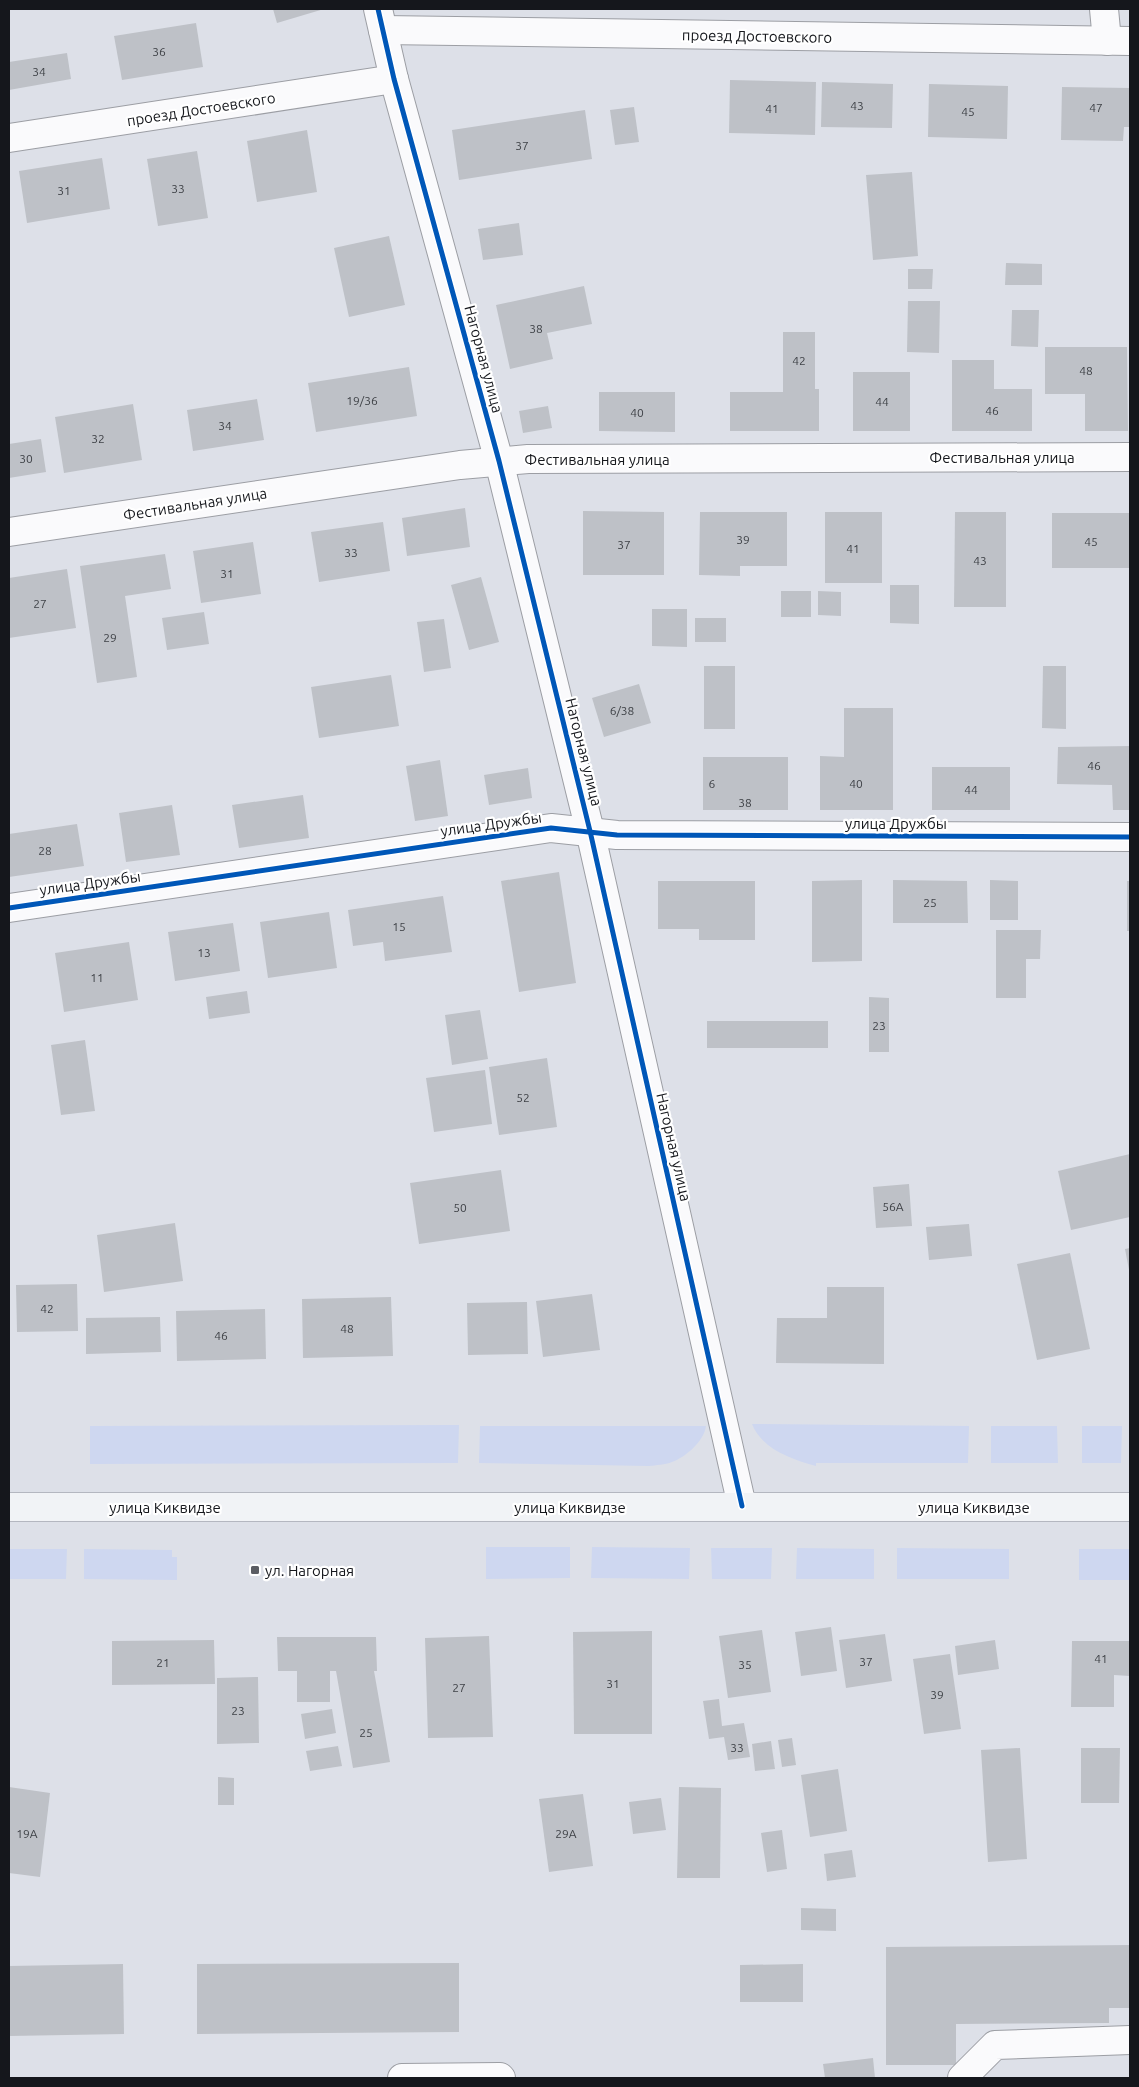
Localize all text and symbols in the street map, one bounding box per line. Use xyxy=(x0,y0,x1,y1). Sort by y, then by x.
street label: проезд Достоевского xyxy=(682,26,832,46)
house number: 36 xyxy=(152,45,166,58)
house number: 34 xyxy=(32,65,46,78)
street label: проезд Достоевского xyxy=(125,89,277,129)
house number: 43 xyxy=(850,99,864,112)
house number: 47 xyxy=(1089,101,1103,114)
house number: 41 xyxy=(765,102,779,115)
house number: 45 xyxy=(961,105,975,118)
house number: 37 xyxy=(515,139,529,152)
house number: 33 xyxy=(171,182,185,195)
house number: 31 xyxy=(57,184,71,197)
street label: Нагорная улица xyxy=(461,303,507,415)
house number: 38 xyxy=(529,322,543,335)
house number: 42 xyxy=(792,354,806,367)
house number: 48 xyxy=(1079,364,1093,377)
house number: 19/36 xyxy=(346,394,378,407)
house number: 44 xyxy=(875,395,889,408)
house number: 46 xyxy=(985,404,999,417)
house number: 40 xyxy=(630,406,644,419)
house number: 34 xyxy=(218,419,232,432)
house number: 32 xyxy=(91,432,105,445)
street label: Фестивальная улица xyxy=(929,449,1075,466)
street label: Фестивальная улица xyxy=(524,451,670,468)
house number: 30 xyxy=(19,452,33,465)
street label: Фестивальная улица xyxy=(122,484,268,524)
house number: 39 xyxy=(736,533,750,546)
house number: 45 xyxy=(1084,535,1098,548)
house number: 37 xyxy=(617,538,631,551)
house number: 41 xyxy=(846,542,860,555)
house number: 33 xyxy=(344,546,358,559)
house number: 43 xyxy=(973,554,987,567)
house number: 31 xyxy=(220,567,234,580)
house number: 27 xyxy=(33,597,47,610)
house number: 29 xyxy=(103,631,117,644)
street label: Нагорная улица xyxy=(562,696,606,808)
house number: 6/38 xyxy=(610,704,635,717)
house number: 46 xyxy=(1087,759,1101,772)
house number: 6 xyxy=(709,777,716,790)
house number: 40 xyxy=(849,777,863,790)
house number: 44 xyxy=(964,783,978,796)
house number: 38 xyxy=(738,796,752,809)
street label: улица Дружбы xyxy=(439,808,543,840)
street label: улица Дружбы xyxy=(845,815,947,832)
house number: 28 xyxy=(38,844,52,857)
street label: улица Дружбы xyxy=(38,867,142,899)
house number: 25 xyxy=(923,896,937,909)
house number: 15 xyxy=(392,920,406,933)
house number: 13 xyxy=(197,946,211,959)
house number: 11 xyxy=(90,971,104,984)
house number: 23 xyxy=(872,1019,886,1032)
house number: 52 xyxy=(516,1091,530,1104)
street label: Нагорная улица xyxy=(653,1091,695,1203)
house number: 56А xyxy=(882,1200,904,1213)
house number: 50 xyxy=(453,1201,467,1214)
house number: 42 xyxy=(40,1302,54,1315)
house number: 48 xyxy=(340,1322,354,1335)
house number: 46 xyxy=(214,1329,228,1342)
street label: улица Киквидзе xyxy=(109,1499,221,1516)
street label: улица Киквидзе xyxy=(514,1499,626,1516)
street label: улица Киквидзе xyxy=(918,1499,1030,1516)
place label: ул. Нагорная xyxy=(265,1562,354,1579)
marker: ул. Нагорная xyxy=(249,1564,261,1576)
house number: 41 xyxy=(1094,1652,1108,1665)
house number: 37 xyxy=(859,1655,873,1668)
house number: 21 xyxy=(156,1656,170,1669)
house number: 35 xyxy=(738,1658,752,1671)
house number: 31 xyxy=(606,1677,620,1690)
house number: 27 xyxy=(452,1681,466,1694)
house number: 39 xyxy=(930,1688,944,1701)
house number: 23 xyxy=(231,1704,245,1717)
house number: 25 xyxy=(359,1726,373,1739)
house number: 33 xyxy=(730,1741,744,1754)
house number: 19А xyxy=(16,1827,38,1840)
house number: 29А xyxy=(555,1827,577,1840)

